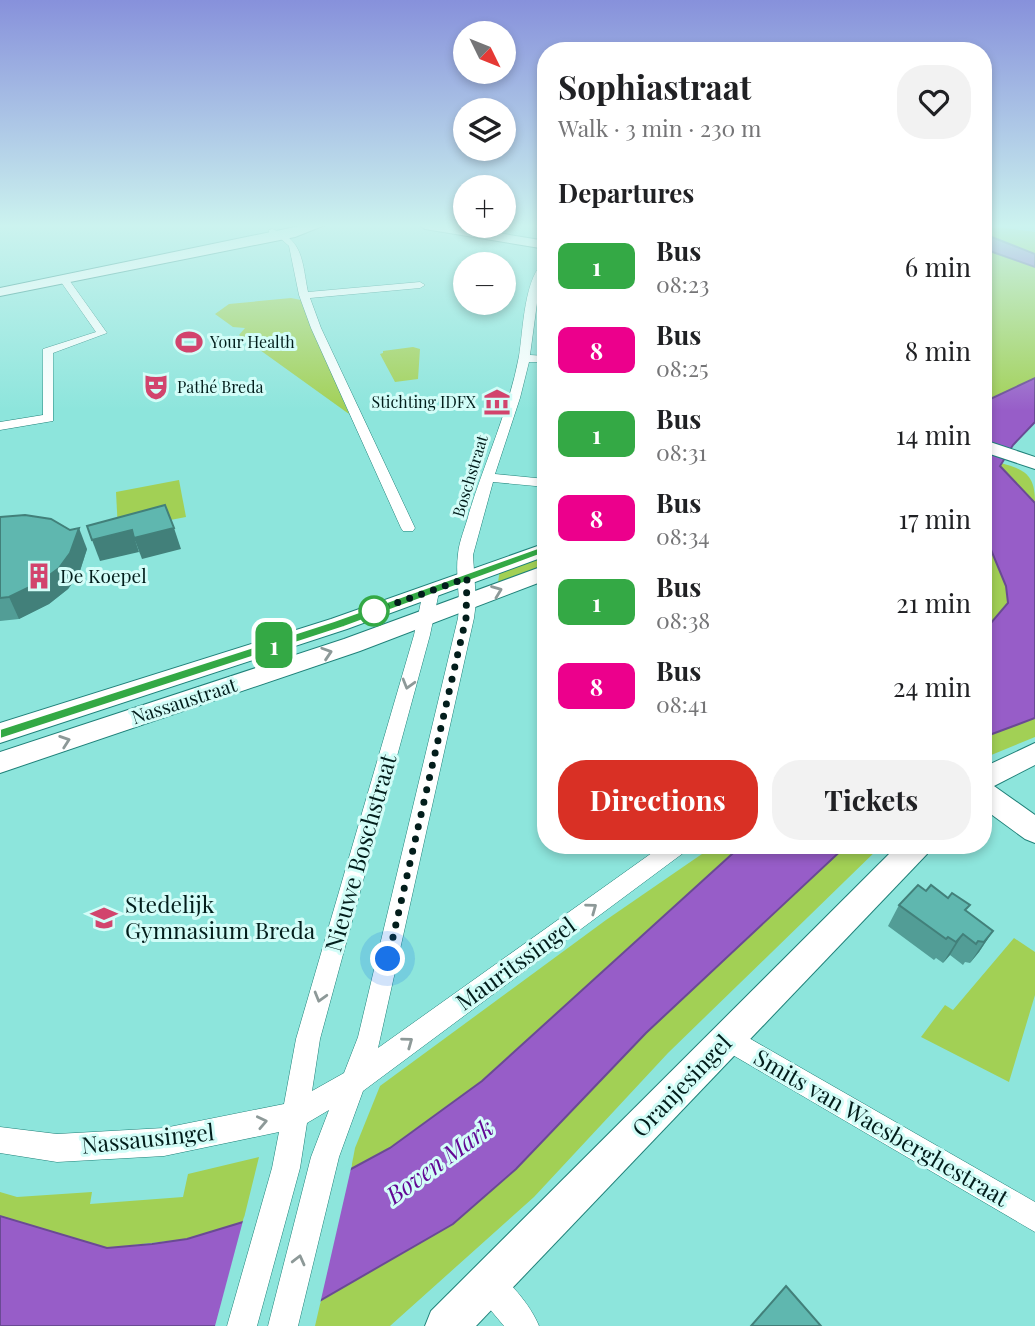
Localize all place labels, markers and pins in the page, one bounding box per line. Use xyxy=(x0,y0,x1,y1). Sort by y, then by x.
sports icon: Your Health xyxy=(174,327,204,357)
place label: Your Health xyxy=(209,331,295,352)
theatre icon: Pathé Breda xyxy=(141,372,171,402)
place label: Pathé Breda xyxy=(177,376,263,397)
museum icon: Stichting IDFX xyxy=(482,387,512,417)
place label: Stichting IDFX xyxy=(372,391,477,412)
building icon: De Koepel xyxy=(24,561,54,591)
place label: De Koepel xyxy=(60,562,147,588)
unlabelled marker xyxy=(359,596,389,626)
place label: Stedelijk Gymnasium Breda xyxy=(125,888,316,945)
school or university icon: Stedelijk Gymnasium Breda xyxy=(89,903,119,933)

